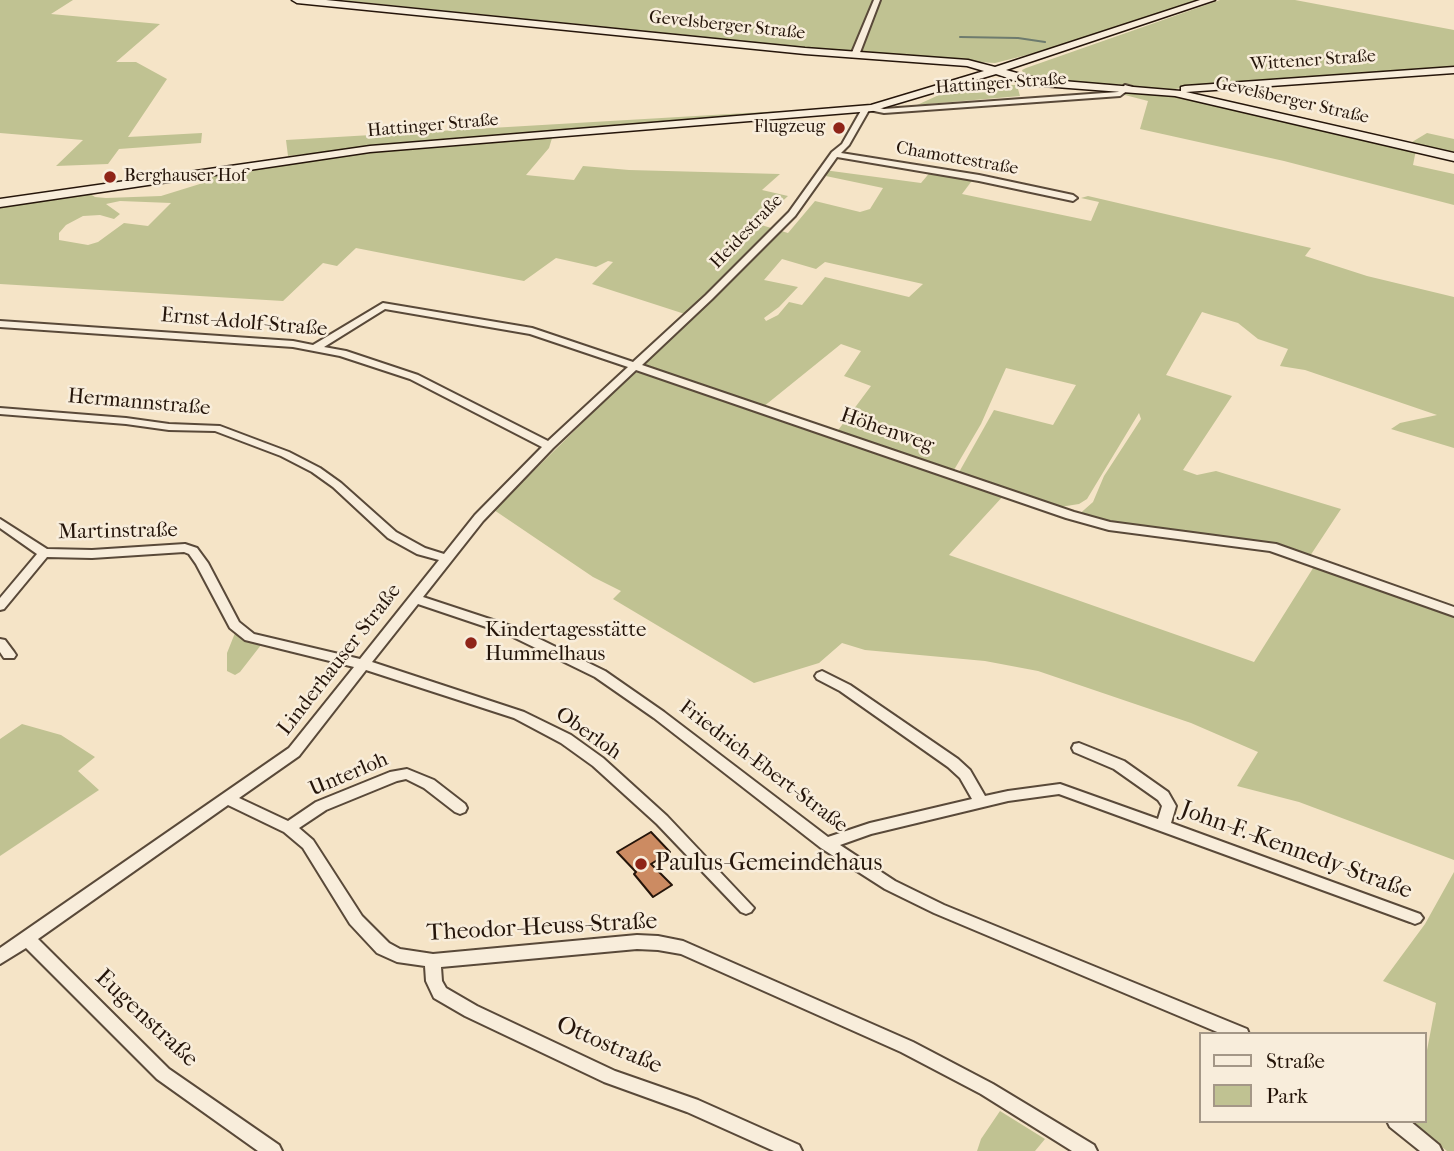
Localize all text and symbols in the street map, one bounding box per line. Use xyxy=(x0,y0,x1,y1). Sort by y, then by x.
street label: Gevelsberger Straße xyxy=(648,7,806,45)
street label: Wittener Straße xyxy=(1250,46,1376,76)
street label: Hattinger Straße xyxy=(935,69,1067,99)
street label: Gevelsberger Straße xyxy=(1213,73,1371,129)
street label: Hattinger Straße xyxy=(366,110,500,142)
place label: Flugzeug xyxy=(754,117,825,139)
marker: Flugzeug xyxy=(831,120,847,136)
street label: Chamottestraße xyxy=(894,138,1020,180)
place label: Berghauser Hof xyxy=(124,166,246,188)
marker: Berghauser Hof xyxy=(102,169,118,185)
street label: Heidestraße xyxy=(706,190,788,274)
street label: Ernst-Adolf-Straße xyxy=(160,303,328,343)
street label: Hermannstraße xyxy=(67,384,211,422)
street label: Höhenweg xyxy=(837,403,937,459)
street label: Martinstraße xyxy=(58,518,178,546)
street label: Linderhauser Straße xyxy=(273,579,407,741)
place label: Kindertagesstätte Hummelhaus xyxy=(485,618,646,668)
marker: Kindertagesstätte Hummelhaus xyxy=(463,635,479,651)
street label: Friedrich-Ebert-Straße xyxy=(674,695,852,839)
street label: Oberloh xyxy=(550,702,626,766)
street label: Unterloh xyxy=(306,747,392,803)
street label: John-F.-Kennedy-Straße xyxy=(1176,796,1416,906)
place label: Paulus-Gemeindehaus xyxy=(655,850,882,878)
marker: Paulus-Gemeindehaus xyxy=(633,856,649,872)
street label: Theodor-Heuss-Straße xyxy=(426,908,658,948)
street label: Eugenstraße xyxy=(88,964,204,1074)
street label: Ottostraße xyxy=(552,1011,666,1081)
legend xyxy=(1198,1032,1426,1123)
text: Straße xyxy=(1266,1049,1325,1073)
text: Park xyxy=(1266,1084,1308,1108)

